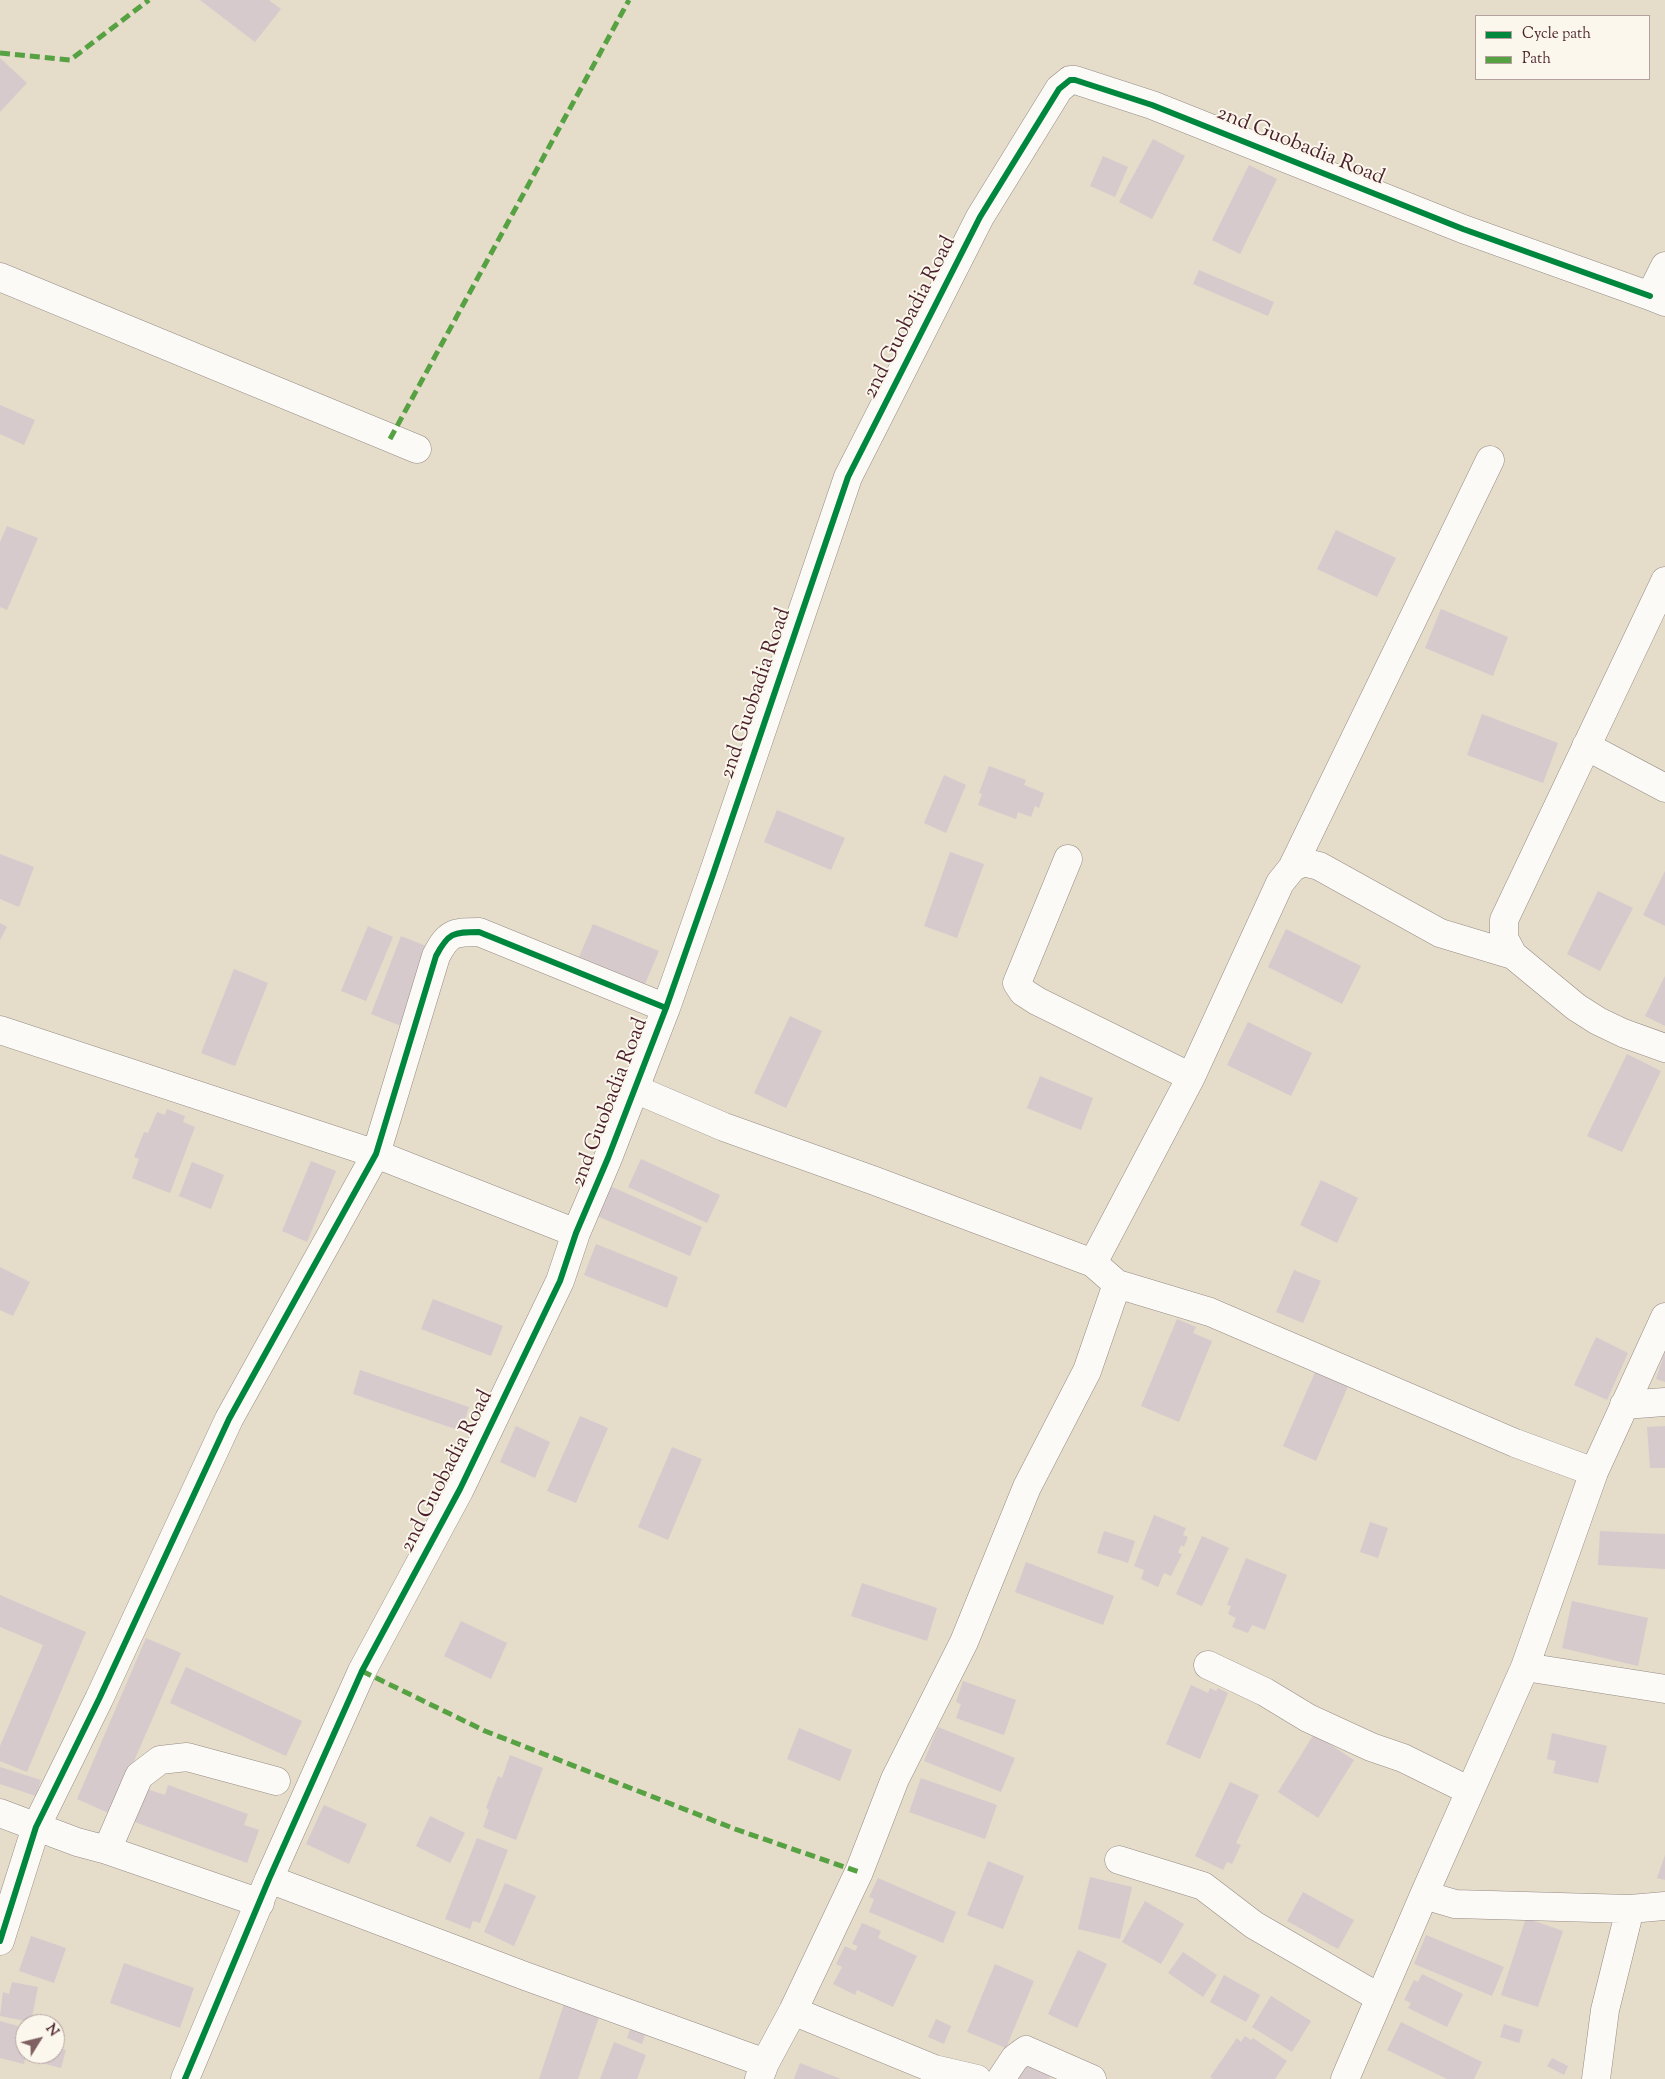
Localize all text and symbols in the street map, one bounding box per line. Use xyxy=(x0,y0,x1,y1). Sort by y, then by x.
legend xyxy=(1475,15,1650,80)
text: Cycle path xyxy=(1522,24,1591,45)
text: Path xyxy=(1522,49,1551,70)
street label: 2nd Guobadia Road xyxy=(1212,102,1388,192)
street label: 2nd Guobadia Road xyxy=(859,233,963,403)
street label: 2nd Guobadia Road xyxy=(716,605,798,783)
street label: 2nd Guobadia Road xyxy=(567,1015,655,1191)
street label: 2nd Guobadia Road xyxy=(396,1387,500,1557)
north arrow xyxy=(15,2014,65,2064)
text: N xyxy=(40,2020,63,2041)

